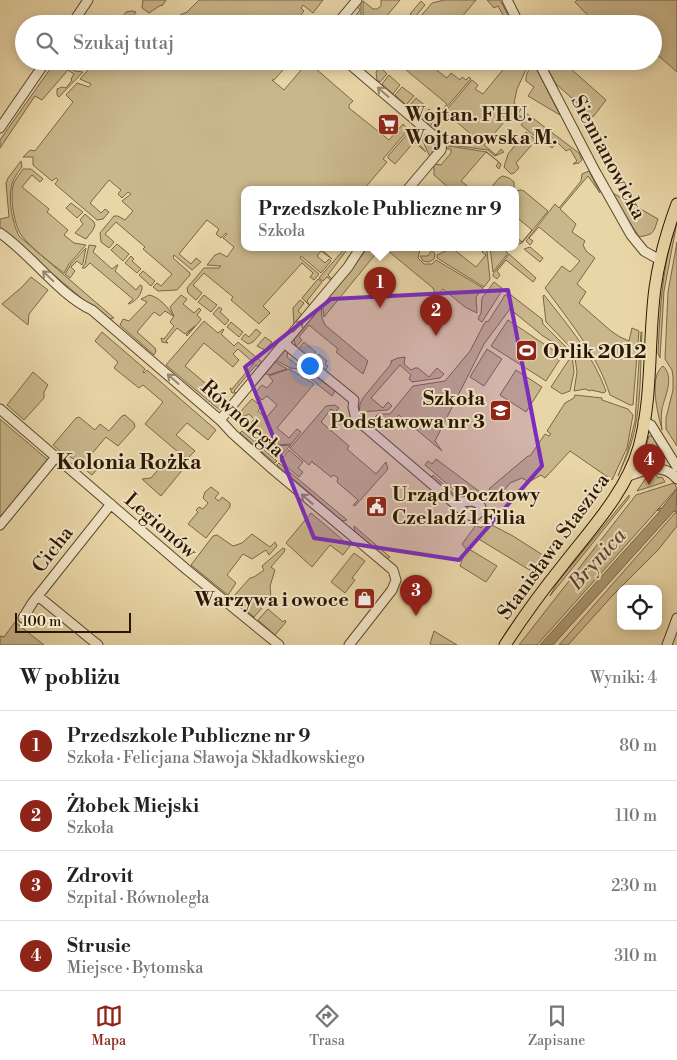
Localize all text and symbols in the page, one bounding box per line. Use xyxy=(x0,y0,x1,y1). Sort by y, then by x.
search box xyxy=(15,15,662,70)
icon: search xyxy=(33,29,61,57)
text: Szukaj tutaj xyxy=(73,31,174,55)
one-way arrow xyxy=(376,87,389,98)
street label: Siemianowicka xyxy=(565,91,651,225)
place label: Wojtan. FHU. Wojtanowska M. xyxy=(404,103,557,151)
supermarket icon: Wojtan. FHU. Wojtanowska M. xyxy=(377,113,401,137)
popup xyxy=(241,186,519,251)
text: Przedszkole Publiczne nr 9 xyxy=(258,197,502,221)
text: Szkoła xyxy=(258,221,305,241)
pin: 1 xyxy=(364,267,396,308)
one-way arrow xyxy=(42,270,54,282)
pin: 2 xyxy=(420,295,452,336)
one-way arrow xyxy=(293,320,304,333)
sports icon: Orlik 2012 xyxy=(515,339,539,363)
place label: Orlik 2012 xyxy=(543,340,647,365)
your location xyxy=(297,353,323,379)
one-way arrow xyxy=(167,374,180,385)
street label: Równoległa xyxy=(195,375,290,464)
place label: Szkoła Podstawowa nr 3 xyxy=(330,387,485,435)
school or university icon: Szkoła Podstawowa nr 3 xyxy=(489,398,513,422)
pin: 4 xyxy=(633,444,665,485)
district label: Kolonia Rożka xyxy=(57,450,202,476)
street label: Stanisława Staszica xyxy=(493,468,616,625)
place label: Urząd Pocztowy Czeladź 1 Filia xyxy=(392,483,541,531)
street label: Legionów xyxy=(119,488,202,565)
one-way arrow xyxy=(301,494,314,505)
public building icon: Urząd Pocztowy Czeladź 1 Filia xyxy=(364,494,388,518)
street label: Cicha xyxy=(27,521,80,578)
water label: Brynica xyxy=(563,523,632,597)
pin: 3 xyxy=(400,575,432,616)
map controls xyxy=(617,585,662,630)
button: locate xyxy=(617,585,662,630)
shop icon: Warzywa i owoce xyxy=(353,587,377,611)
place label: Warzywa i owoce xyxy=(193,588,349,613)
scale bar xyxy=(15,610,131,633)
text: 100 m xyxy=(22,613,61,631)
text: W pobliżu xyxy=(20,665,120,691)
text: Wyniki: 4 xyxy=(590,668,657,688)
text: Przedszkole Publiczne nr 9 xyxy=(67,724,310,748)
text: 1 xyxy=(32,736,40,756)
text: 80 m xyxy=(619,736,657,756)
text: Szkoła · Felicjana Sławoja Składkowskiego xyxy=(67,748,365,768)
text: Żłobek Miejski xyxy=(67,794,199,818)
text: 2 xyxy=(31,806,41,826)
text: 110 m xyxy=(615,806,657,826)
text: Szkoła xyxy=(67,818,114,838)
text: Zdrovit xyxy=(67,864,133,888)
text: 3 xyxy=(31,876,41,896)
text: 230 m xyxy=(611,876,657,896)
text: Szpital · Równoległa xyxy=(67,888,209,908)
text: Strusie xyxy=(67,934,131,958)
text: 4 xyxy=(31,946,41,966)
text: 310 m xyxy=(614,946,657,966)
text: Miejsce · Bytomska xyxy=(67,958,203,978)
tab: Mapa xyxy=(92,1002,126,1050)
tab: Trasa xyxy=(309,1002,345,1050)
tab: Zapisane xyxy=(528,1002,585,1050)

